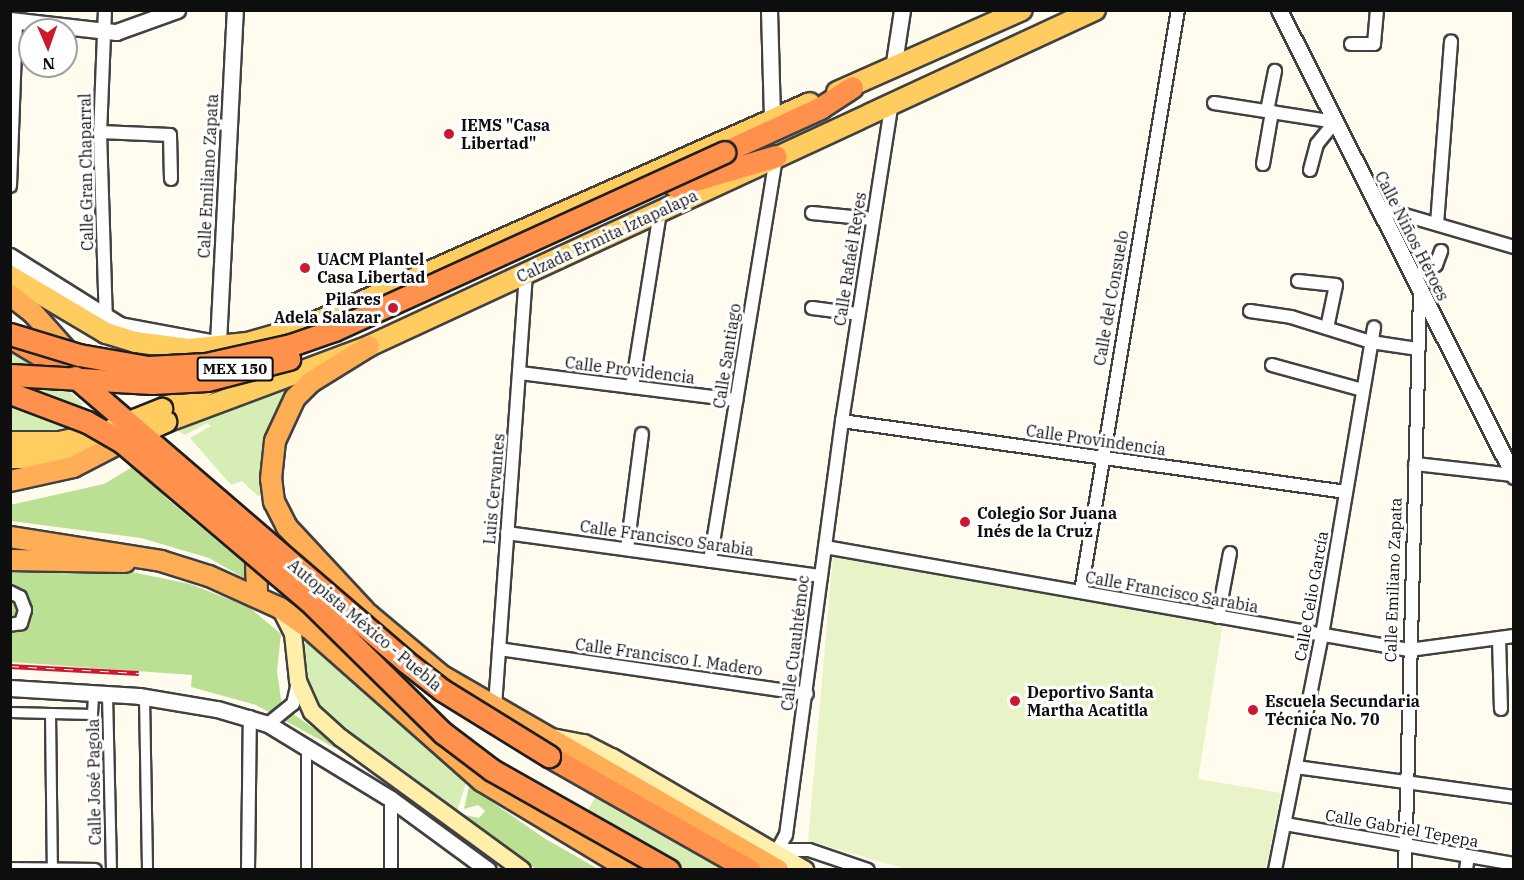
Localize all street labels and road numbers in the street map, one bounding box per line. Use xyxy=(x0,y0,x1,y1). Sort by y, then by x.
street label: Calle Gran Chaparral xyxy=(75,93,97,251)
street label: Calle Emiliano Zapata xyxy=(194,93,222,259)
street label: Calle Niños Héroes xyxy=(1371,168,1453,304)
street label: Calzada Ermita Iztapalapa xyxy=(513,186,701,286)
street label: Calle Rafaél Reyes xyxy=(830,191,870,327)
street label: Calle del Consuelo xyxy=(1090,229,1132,367)
street label: Calle Santiago xyxy=(709,302,745,410)
street label: Calle Providencia xyxy=(564,353,696,387)
road number: MEX 150 xyxy=(196,357,274,381)
street label: Calle Provindencia xyxy=(1025,421,1167,459)
street label: Luis Cervantes xyxy=(480,433,508,545)
street label: Calle Emiliano Zapata xyxy=(1381,497,1405,663)
street label: Calle Francisco Sarabia xyxy=(579,516,755,560)
street label: Calle Celio García xyxy=(1290,529,1332,663)
street label: Autopista México - Puebla xyxy=(284,555,446,695)
street label: Calle Francisco Sarabia xyxy=(1084,567,1260,617)
street label: Calle Cuauhtémoc xyxy=(777,574,813,712)
street label: Calle Francisco I. Madero xyxy=(574,634,764,680)
street label: Calle José Pagola xyxy=(83,718,105,846)
street label: Calle Gabriel Tepepa xyxy=(1324,805,1480,851)

